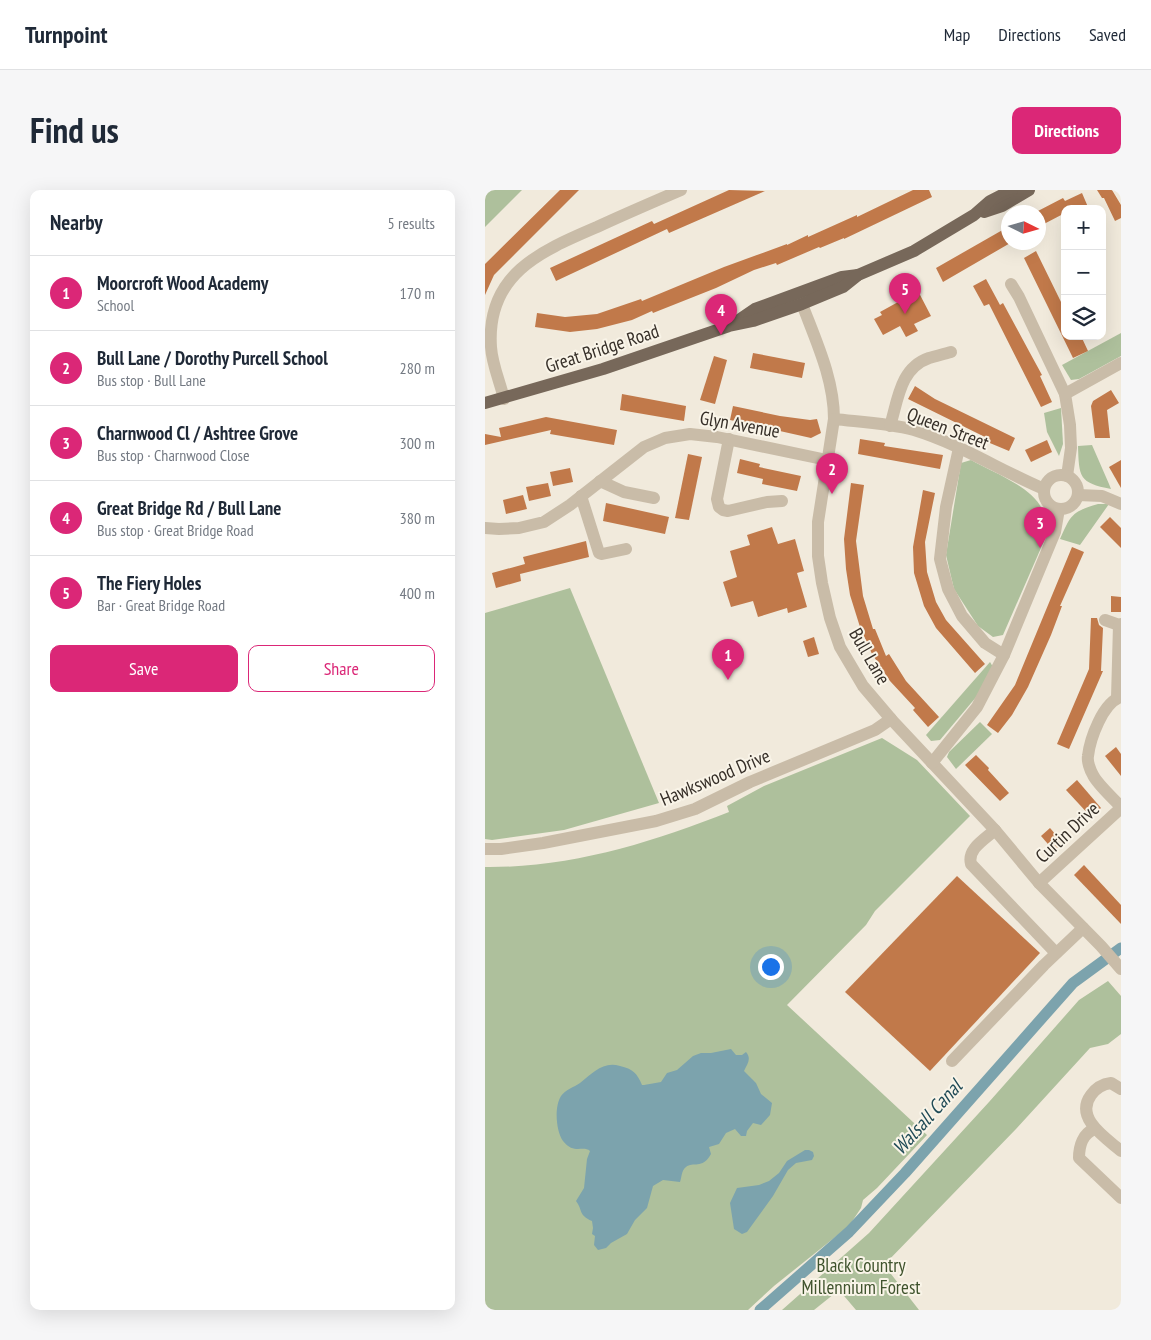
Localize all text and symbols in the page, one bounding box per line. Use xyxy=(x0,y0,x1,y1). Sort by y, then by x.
text: Turnpoint xyxy=(25,19,107,50)
text: Map xyxy=(944,23,970,46)
text: Directions xyxy=(998,23,1061,46)
text: Saved xyxy=(1089,23,1126,46)
text: Find us xyxy=(30,107,119,153)
button: Directions xyxy=(1012,107,1121,154)
north arrow xyxy=(1001,205,1046,250)
map controls xyxy=(1061,205,1106,340)
button: + xyxy=(1061,205,1106,250)
text: Nearby xyxy=(50,209,103,236)
text: 5 results xyxy=(388,213,435,233)
button: − xyxy=(1061,250,1106,295)
text: Moorcroft Wood Academy xyxy=(97,271,268,295)
pin: 5 xyxy=(889,273,921,314)
text: 1 xyxy=(62,283,70,303)
text: 170 m xyxy=(400,283,435,303)
pin: 4 xyxy=(705,294,737,335)
text: School xyxy=(97,295,134,315)
button: layers xyxy=(1061,295,1106,340)
street label: Great Bridge Road xyxy=(542,318,662,378)
text: Bull Lane / Dorothy Purcell School xyxy=(97,346,328,370)
text: 2 xyxy=(62,358,70,378)
text: 280 m xyxy=(400,358,435,378)
text: Bus stop · Bull Lane xyxy=(97,370,206,390)
street label: Queen Street xyxy=(904,401,993,455)
street label: Glyn Avenue xyxy=(698,405,782,443)
text: Charnwood Cl / Ashtree Grove xyxy=(97,421,298,445)
text: 3 xyxy=(62,433,70,453)
text: 300 m xyxy=(400,433,435,453)
text: Bus stop · Charnwood Close xyxy=(97,445,250,465)
pin: 2 xyxy=(816,453,848,494)
text: Great Bridge Rd / Bull Lane xyxy=(97,496,281,520)
pin: 3 xyxy=(1024,507,1056,548)
text: 4 xyxy=(62,508,70,528)
text: 380 m xyxy=(400,508,435,528)
text: Bus stop · Great Bridge Road xyxy=(97,520,254,540)
text: The Fiery Holes xyxy=(97,571,201,595)
text: 5 xyxy=(62,583,70,603)
text: 400 m xyxy=(400,583,435,603)
text: Bar · Great Bridge Road xyxy=(97,595,225,615)
street label: Bull Lane xyxy=(844,623,896,689)
pin: 1 xyxy=(712,639,744,680)
button: Save xyxy=(50,645,238,692)
button: Share xyxy=(248,645,435,692)
street label: Hawkswood Drive xyxy=(656,743,774,811)
street label: Curtin Drive xyxy=(1030,796,1104,868)
your location xyxy=(758,954,784,980)
water label: Walsall Canal xyxy=(887,1072,969,1160)
park label: Black Country Millennium Forest xyxy=(801,1253,921,1299)

